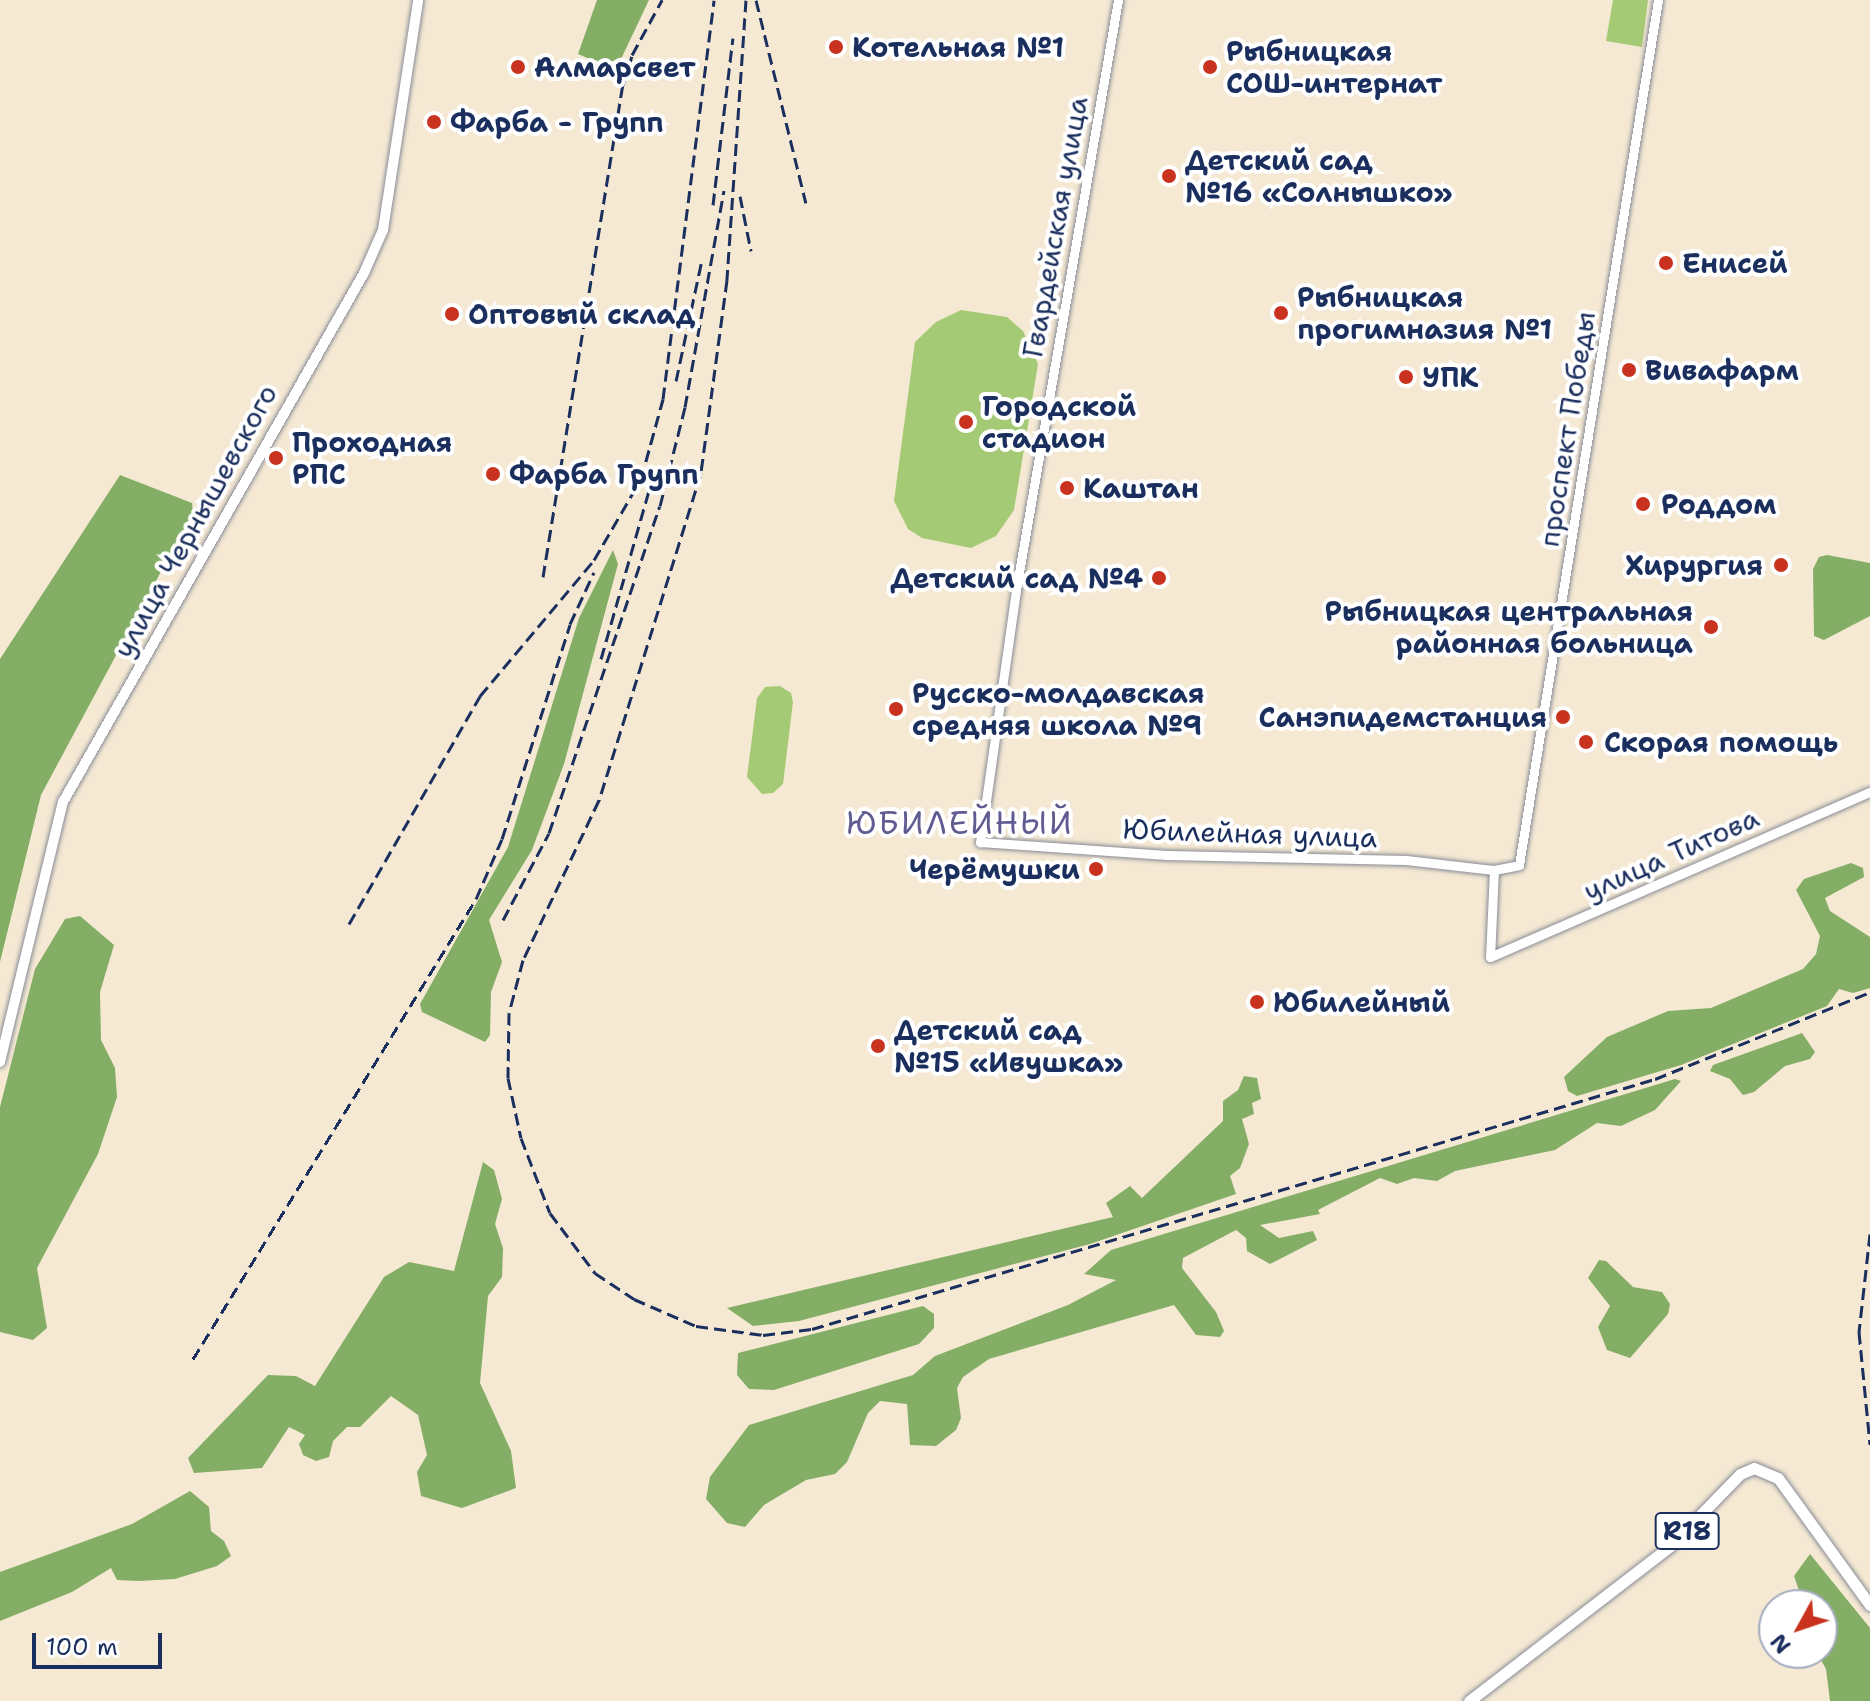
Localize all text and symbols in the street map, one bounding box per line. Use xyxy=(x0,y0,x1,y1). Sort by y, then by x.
place label: Котельная №1 xyxy=(852,30,1064,64)
place label: Рыбницкая СОШ-интернат xyxy=(1226,34,1442,100)
marker: Котельная №1 xyxy=(827,38,845,56)
place label: Алмарсвет xyxy=(534,50,696,84)
marker: Алмарсвет xyxy=(509,58,527,76)
marker: Рыбницкая СОШ-интернат xyxy=(1201,58,1219,76)
street label: Гвардейская улица xyxy=(1015,94,1095,360)
place label: Фарба - Групп xyxy=(450,105,664,139)
marker: Фарба - Групп xyxy=(425,113,443,131)
place label: Детский сад №16 «Солнышко» xyxy=(1185,143,1453,209)
marker: Детский сад №16 «Солнышко» xyxy=(1160,167,1178,185)
place label: Енисей xyxy=(1682,246,1788,280)
marker: Енисей xyxy=(1657,254,1675,272)
place label: Рыбницкая прогимназия №1 xyxy=(1297,280,1552,346)
place label: Оптовый склад xyxy=(468,297,695,331)
marker: Рыбницкая прогимназия №1 xyxy=(1272,304,1290,322)
marker: Оптовый склад xyxy=(443,305,461,323)
street label: проспект Победы xyxy=(1532,309,1602,549)
place label: Вивафарм xyxy=(1645,353,1799,387)
place label: УПК xyxy=(1422,360,1478,394)
marker: Вивафарм xyxy=(1620,361,1638,379)
marker: УПК xyxy=(1397,368,1415,386)
street label: улица Чернышевского xyxy=(106,379,284,663)
place label: Городской стадион xyxy=(982,389,1136,455)
marker: Городской стадион xyxy=(957,413,975,431)
place label: Проходная РПС xyxy=(292,425,452,491)
marker: Проходная РПС xyxy=(267,449,285,467)
place label: Фарба Групп xyxy=(509,457,699,491)
marker: Фарба Групп xyxy=(484,465,502,483)
place label: Каштан xyxy=(1083,471,1199,505)
marker: Каштан xyxy=(1058,479,1076,497)
place label: Роддом xyxy=(1661,487,1776,521)
marker: Роддом xyxy=(1632,493,1654,515)
place label: Хирургия xyxy=(1625,548,1763,582)
marker: Хирургия xyxy=(1770,554,1792,576)
place label: Детский сад №4 xyxy=(890,561,1143,595)
marker: Детский сад №4 xyxy=(1150,569,1168,587)
place label: Рыбницкая центральная районная больница xyxy=(1325,594,1693,660)
marker: Рыбницкая центральная районная больница xyxy=(1700,616,1722,638)
place label: Русско-молдавская средняя школа №9 xyxy=(912,676,1204,742)
marker: Русско-молдавская средняя школа №9 xyxy=(887,700,905,718)
place label: Санэпидемстанция xyxy=(1259,700,1547,734)
marker: Санэпидемстанция xyxy=(1554,708,1572,726)
place label: Скорая помощь xyxy=(1604,725,1838,759)
marker: Скорая помощь xyxy=(1575,731,1597,753)
street label: улица Титова xyxy=(1578,800,1764,908)
district label: ЮБИЛЕЙНЫЙ xyxy=(846,804,1074,842)
street label: Юбилейная улица xyxy=(1122,812,1378,854)
place label: Черёмушки xyxy=(909,852,1080,886)
marker: Черёмушки xyxy=(1087,860,1105,878)
place label: Юбилейный xyxy=(1273,985,1450,1019)
marker: Юбилейный xyxy=(1248,993,1266,1011)
place label: Детский сад №15 «Ивушка» xyxy=(894,1013,1123,1079)
marker: Детский сад №15 «Ивушка» xyxy=(869,1037,887,1055)
road number: R18 xyxy=(1653,1509,1721,1553)
north arrow xyxy=(1758,1589,1838,1669)
scale bar xyxy=(36,1617,166,1667)
text: N xyxy=(1764,1627,1797,1659)
text: 100 m xyxy=(46,1631,118,1663)

